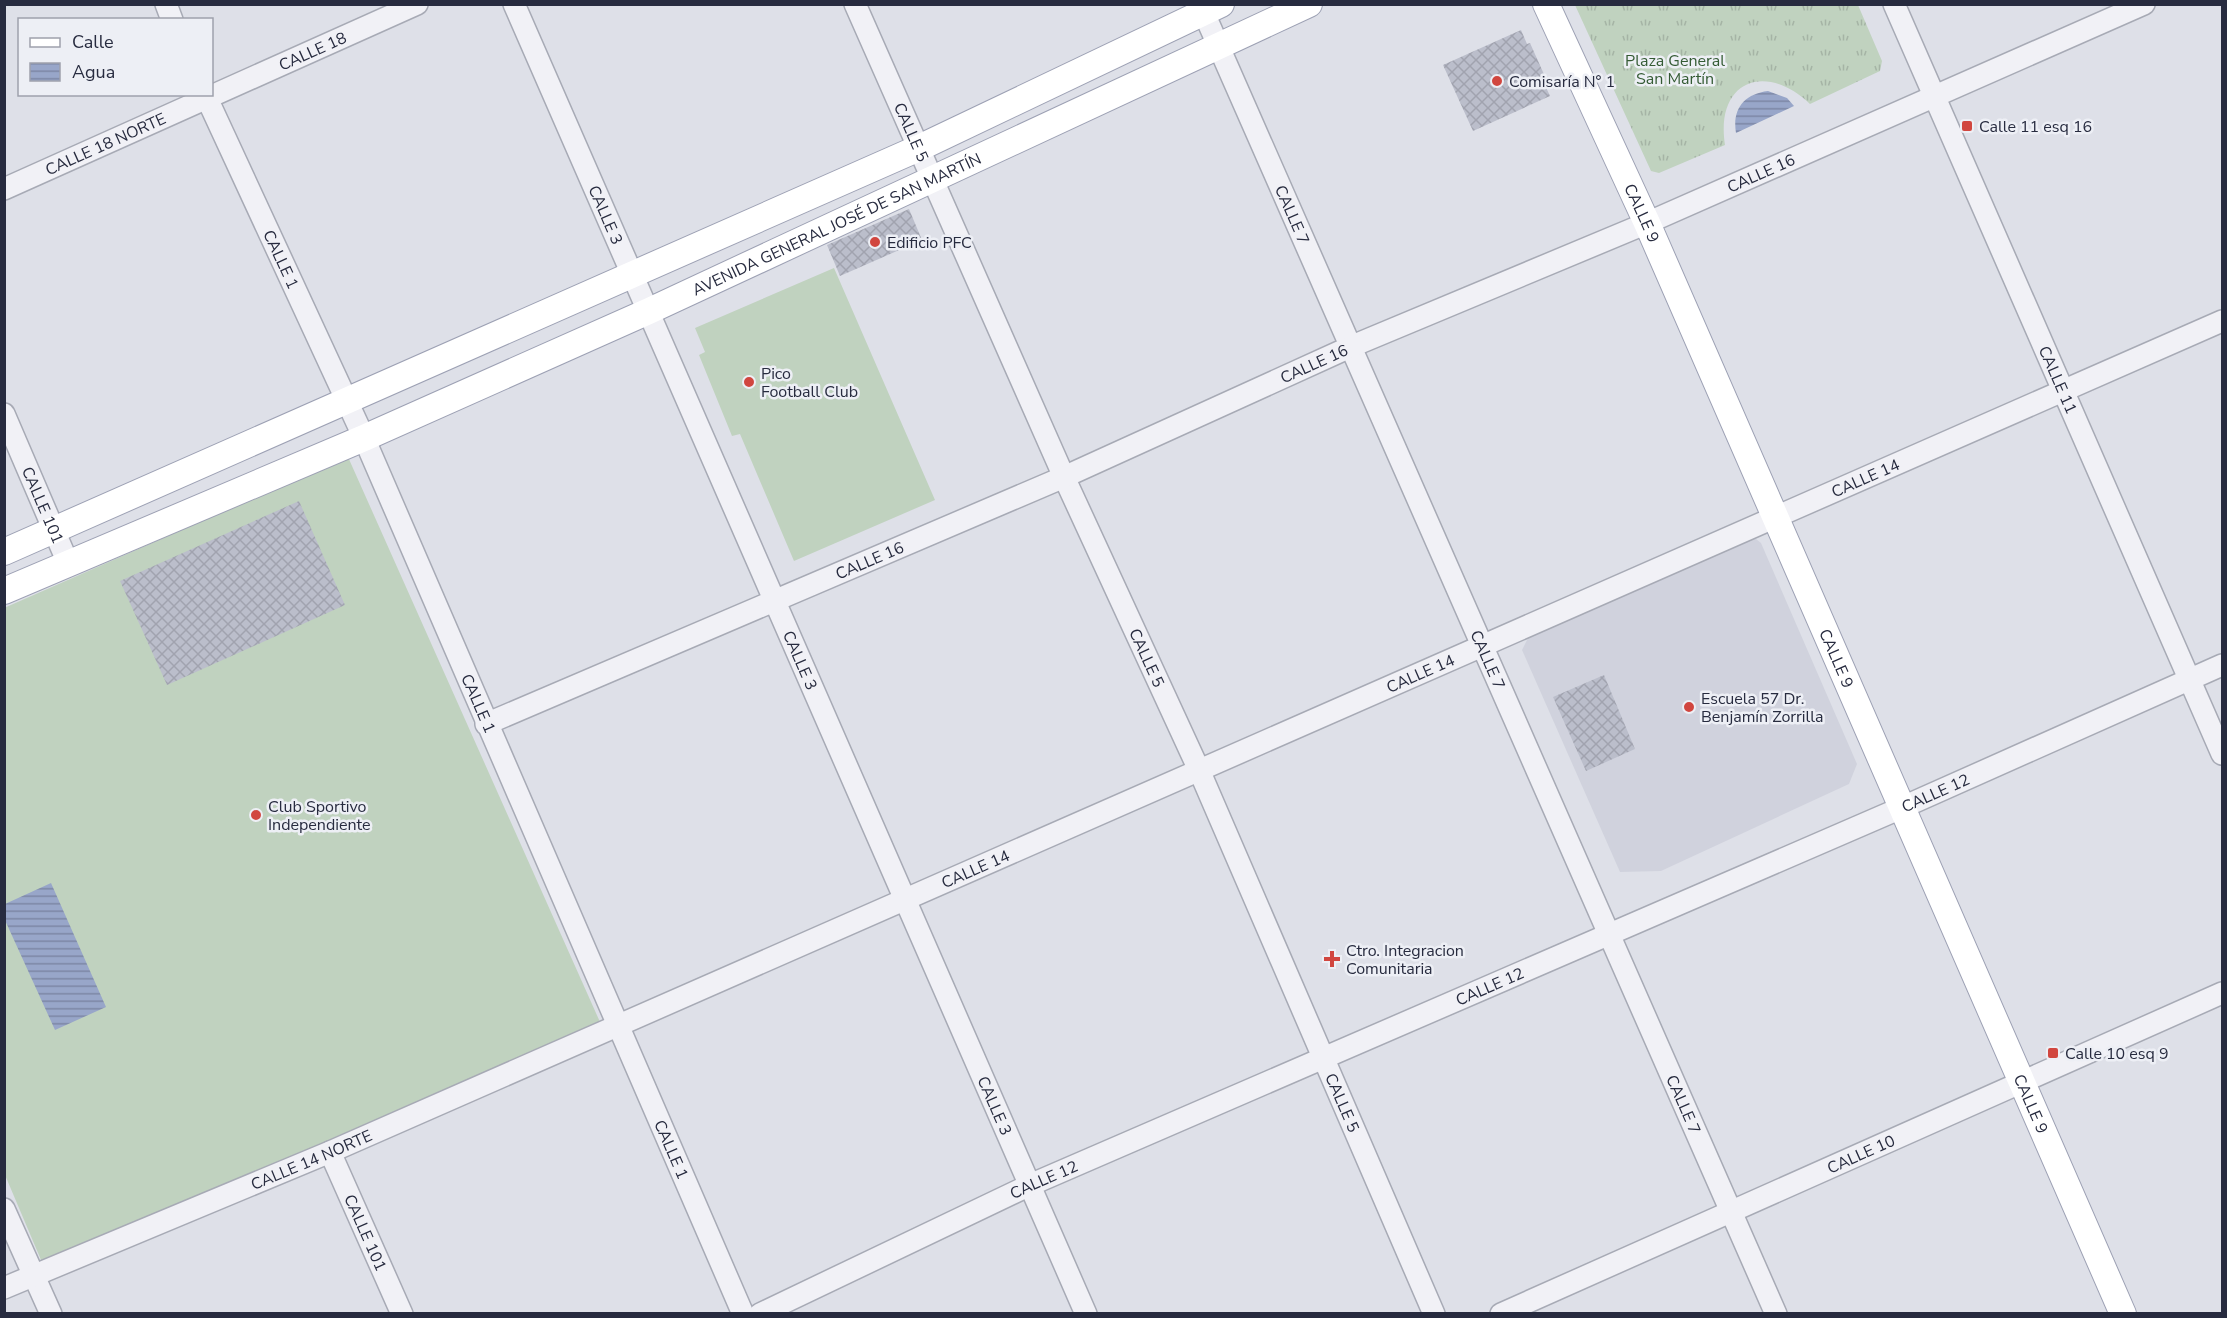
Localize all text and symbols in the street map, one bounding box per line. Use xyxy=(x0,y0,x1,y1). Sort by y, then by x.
legend xyxy=(18,18,213,96)
street label: CALLE 18 xyxy=(275,27,350,77)
text: Calle xyxy=(72,30,114,54)
park label: Plaza General San Martín xyxy=(1625,50,1725,90)
text: Agua xyxy=(72,60,115,84)
place label: Comisaría N° 1 xyxy=(1509,71,1615,93)
marker: Comisaría N° 1 xyxy=(1490,74,1504,88)
street label: CALLE 5 xyxy=(888,99,933,166)
street label: CALLE 18 NORTE xyxy=(42,108,169,181)
place label: Calle 11 esq 16 xyxy=(1979,116,2092,138)
marker: Calle 11 esq 16 xyxy=(1960,119,1974,133)
street label: AVENIDA GENERAL JOSÉ DE SAN MARTÍN xyxy=(689,148,985,301)
street label: CALLE 16 xyxy=(1724,149,1799,198)
street label: CALLE 9 xyxy=(1618,180,1664,246)
street label: CALLE 3 xyxy=(583,182,628,248)
street label: CALLE 7 xyxy=(1269,182,1314,248)
street label: CALLE 1 xyxy=(257,227,304,293)
place label: Edificio PFC xyxy=(887,232,972,254)
marker: Edificio PFC xyxy=(868,235,882,249)
street label: CALLE 16 xyxy=(1277,339,1352,389)
street label: CALLE 11 xyxy=(2033,343,2082,418)
place label: Pico Football Club xyxy=(761,363,858,403)
marker: Pico Football Club xyxy=(742,375,756,389)
street label: CALLE 14 xyxy=(1828,454,1903,503)
street label: CALLE 101 xyxy=(16,463,68,547)
street label: CALLE 16 xyxy=(832,537,907,585)
street label: CALLE 5 xyxy=(1123,625,1169,691)
street label: CALLE 9 xyxy=(1813,626,1859,692)
street label: CALLE 3 xyxy=(777,627,822,694)
street label: CALLE 7 xyxy=(1465,627,1510,693)
street label: CALLE 14 xyxy=(1383,649,1459,699)
street label: CALLE 1 xyxy=(455,671,500,737)
place label: Escuela 57 Dr. Benjamín Zorrilla xyxy=(1701,688,1823,728)
marker: Escuela 57 Dr. Benjamín Zorrilla xyxy=(1682,700,1696,714)
street label: CALLE 12 xyxy=(1898,769,1973,818)
place label: Club Sportivo Independiente xyxy=(268,796,371,836)
marker: Club Sportivo Independiente xyxy=(249,808,263,822)
street label: CALLE 14 xyxy=(938,845,1014,894)
place label: Ctro. Integracion Comunitaria xyxy=(1346,940,1464,980)
marker: Ctro. Integracion Comunitaria xyxy=(1323,950,1341,968)
street label: CALLE 12 xyxy=(1452,963,1527,1011)
place label: Calle 10 esq 9 xyxy=(2065,1043,2169,1065)
marker: Calle 10 esq 9 xyxy=(2046,1046,2060,1060)
street label: CALLE 5 xyxy=(1319,1070,1364,1136)
street label: CALLE 9 xyxy=(2008,1071,2053,1137)
street label: CALLE 7 xyxy=(1660,1072,1706,1138)
street label: CALLE 3 xyxy=(971,1073,1017,1139)
street label: CALLE 1 xyxy=(648,1117,693,1183)
street label: CALLE 14 NORTE xyxy=(248,1125,376,1196)
street label: CALLE 10 xyxy=(1824,1130,1899,1179)
street label: CALLE 12 xyxy=(1006,1156,1081,1205)
street label: CALLE 101 xyxy=(338,1191,392,1275)

